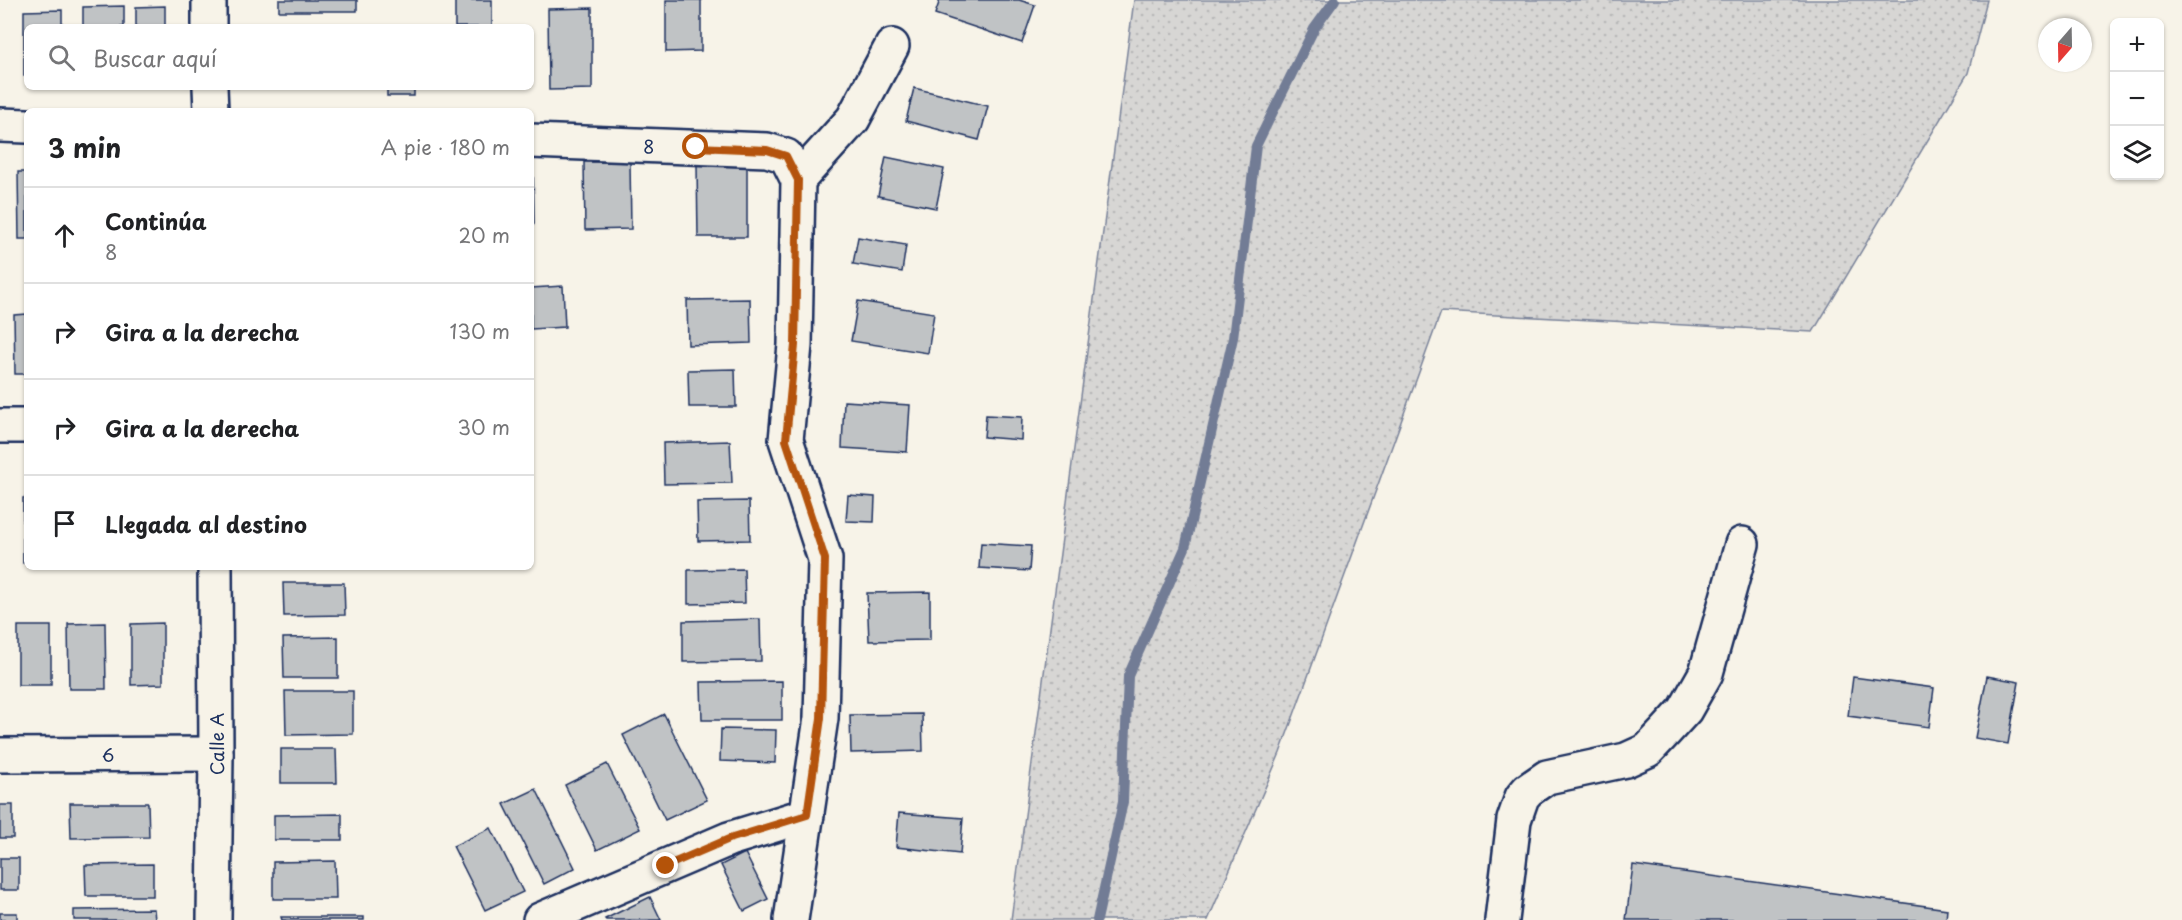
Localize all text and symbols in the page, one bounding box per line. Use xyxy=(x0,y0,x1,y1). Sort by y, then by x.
north arrow xyxy=(2038,18,2092,72)
map controls xyxy=(2110,18,2164,180)
button: + xyxy=(2110,18,2164,72)
search box xyxy=(24,24,534,90)
icon: search xyxy=(45,41,78,74)
text: Buscar aquí xyxy=(93,41,217,74)
button: − xyxy=(2110,72,2164,126)
button: layers xyxy=(2110,126,2164,180)
text: 3 min xyxy=(48,128,121,167)
text: A pie · 180 m xyxy=(381,132,510,162)
street label: 8 xyxy=(643,132,655,160)
route start xyxy=(682,133,708,159)
text: Continúa xyxy=(105,204,207,237)
icon: ahead xyxy=(48,219,81,252)
text: 20 m xyxy=(458,220,510,250)
text: 8 xyxy=(105,237,118,267)
icon: right xyxy=(48,315,81,348)
text: Gira a la derecha xyxy=(105,315,299,348)
text: 130 m xyxy=(450,316,510,346)
icon: right xyxy=(48,411,81,444)
text: Gira a la derecha xyxy=(105,411,299,444)
text: 30 m xyxy=(457,412,510,442)
icon: arrive xyxy=(48,507,81,540)
text: Llegada al destino xyxy=(105,507,307,540)
street label: Calle A xyxy=(203,712,230,775)
street label: 6 xyxy=(102,741,114,768)
route end xyxy=(652,852,678,878)

